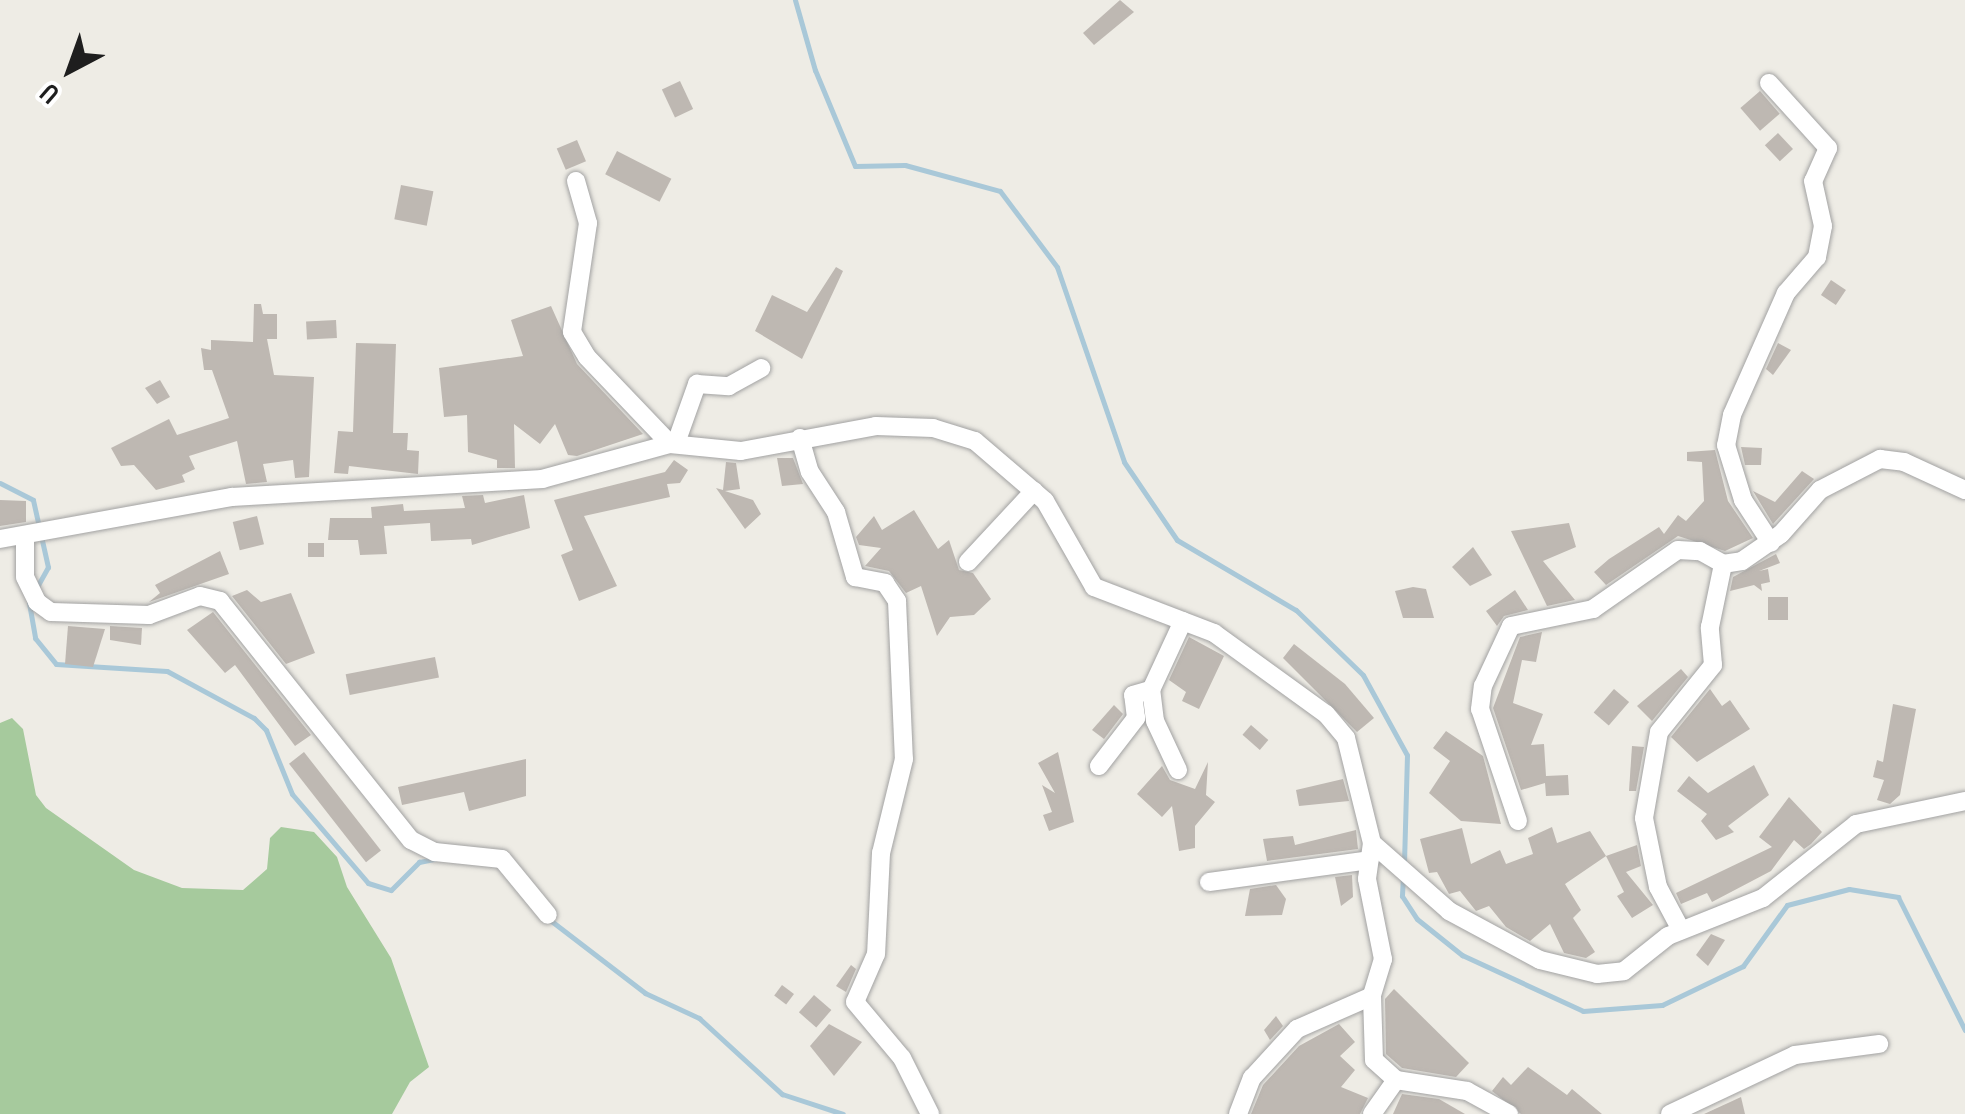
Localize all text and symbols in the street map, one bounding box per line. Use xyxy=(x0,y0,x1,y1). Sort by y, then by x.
north arrow xyxy=(20,20,120,120)
text: U xyxy=(34,76,66,110)

